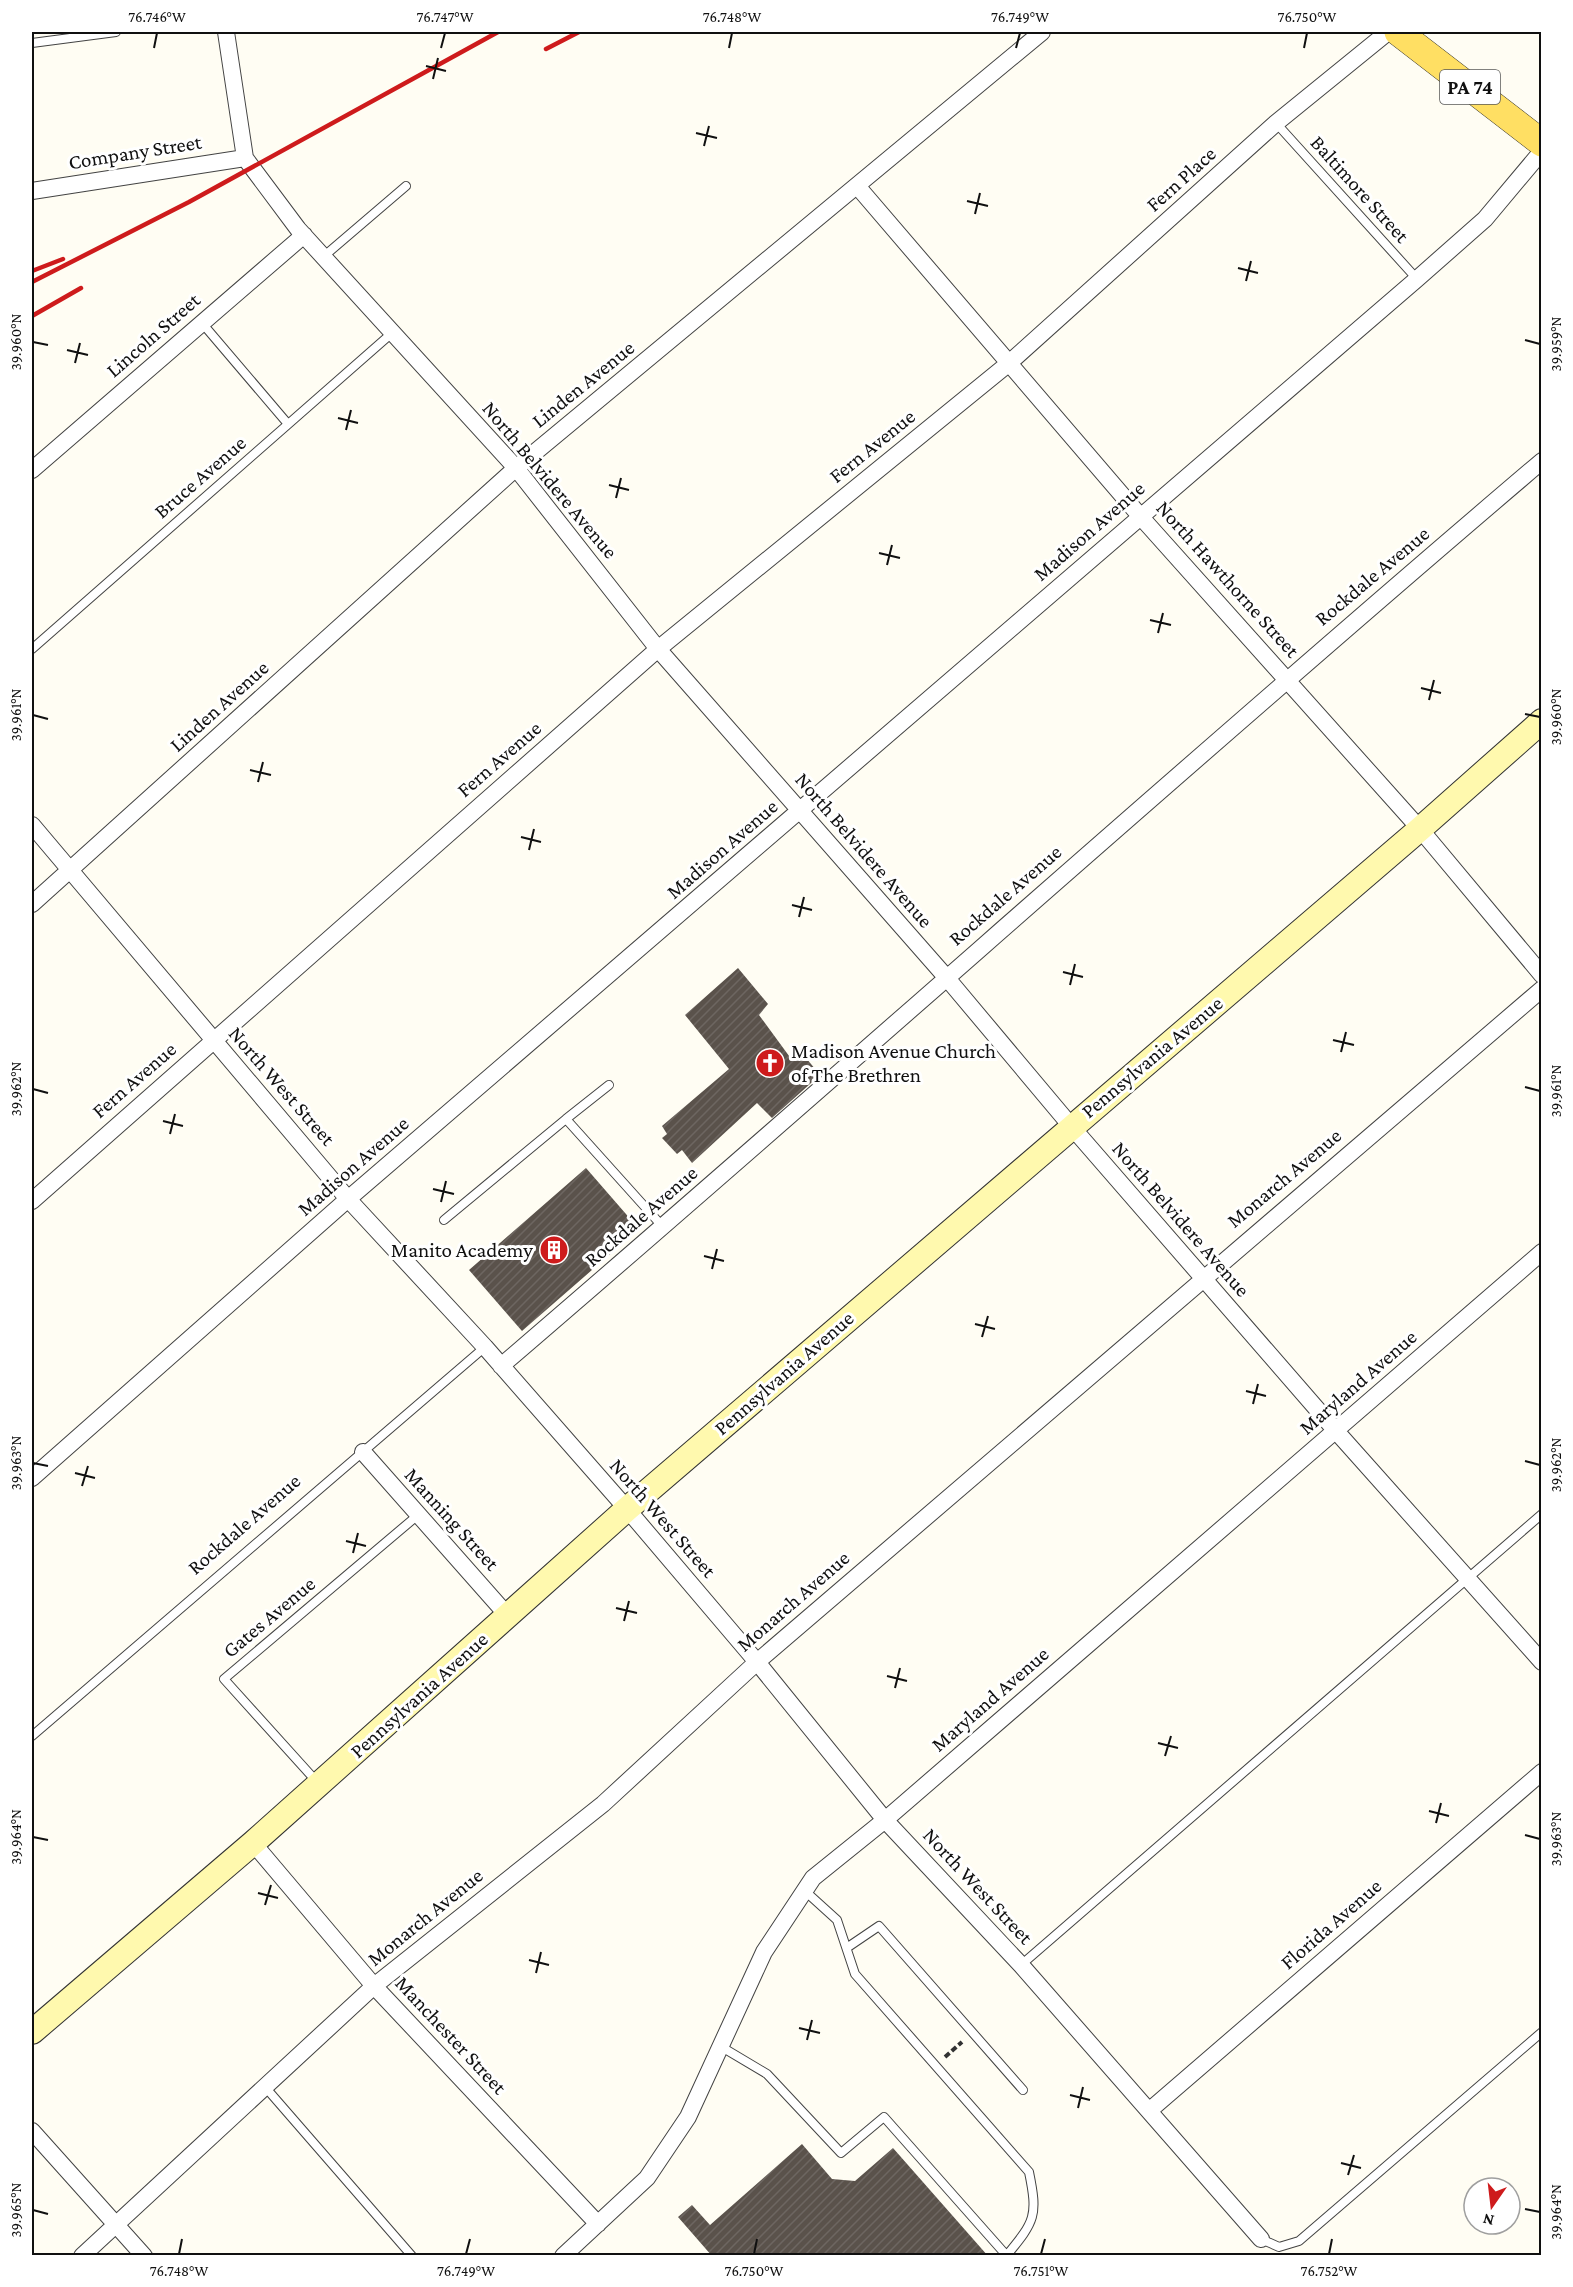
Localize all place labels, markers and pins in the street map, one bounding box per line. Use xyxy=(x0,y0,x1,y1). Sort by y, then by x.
place label: Madison Avenue Church of The Brethren xyxy=(791,1039,996,1087)
church icon: Madison Avenue Church of The Brethren xyxy=(754,1047,786,1079)
building icon: Manito Academy xyxy=(538,1234,570,1266)
place label: Manito Academy xyxy=(391,1238,533,1262)

